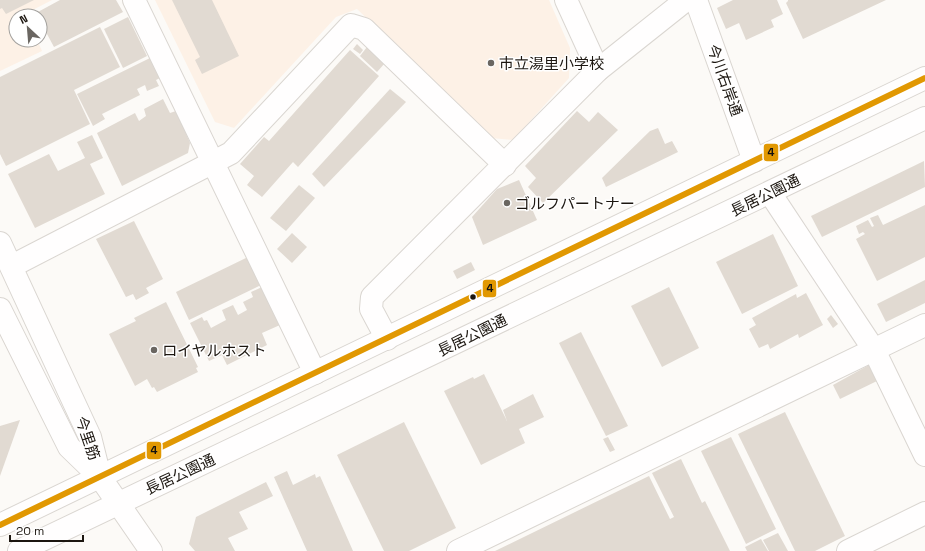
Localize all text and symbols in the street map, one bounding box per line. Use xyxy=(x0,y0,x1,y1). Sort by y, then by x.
north arrow xyxy=(8,8,48,48)
text: N xyxy=(17,11,30,27)
street label: 今川右岸通 xyxy=(703,42,747,118)
place label: 市立湯里小学校 xyxy=(499,54,604,73)
marker: 市立湯里小学校 xyxy=(486,58,496,68)
line badge: 4 xyxy=(763,143,779,162)
text: 4 xyxy=(768,145,775,159)
street label: 長居公園通 xyxy=(727,170,803,220)
place label: ゴルフパートナー xyxy=(515,194,635,213)
marker: ゴルフパートナー xyxy=(502,198,512,208)
line badge: 4 xyxy=(482,279,497,298)
text: 4 xyxy=(487,281,494,295)
unlabelled marker xyxy=(468,292,478,302)
street label: 長居公園通 xyxy=(434,310,510,360)
place label: ロイヤルホスト xyxy=(162,341,267,360)
marker: ロイヤルホスト xyxy=(149,345,159,355)
street label: 今里筋 xyxy=(72,414,104,462)
line badge: 4 xyxy=(146,441,162,460)
text: 4 xyxy=(151,443,158,457)
street label: 長居公園通 xyxy=(142,450,218,498)
scale bar xyxy=(10,517,83,543)
text: 20 m xyxy=(16,523,44,539)

